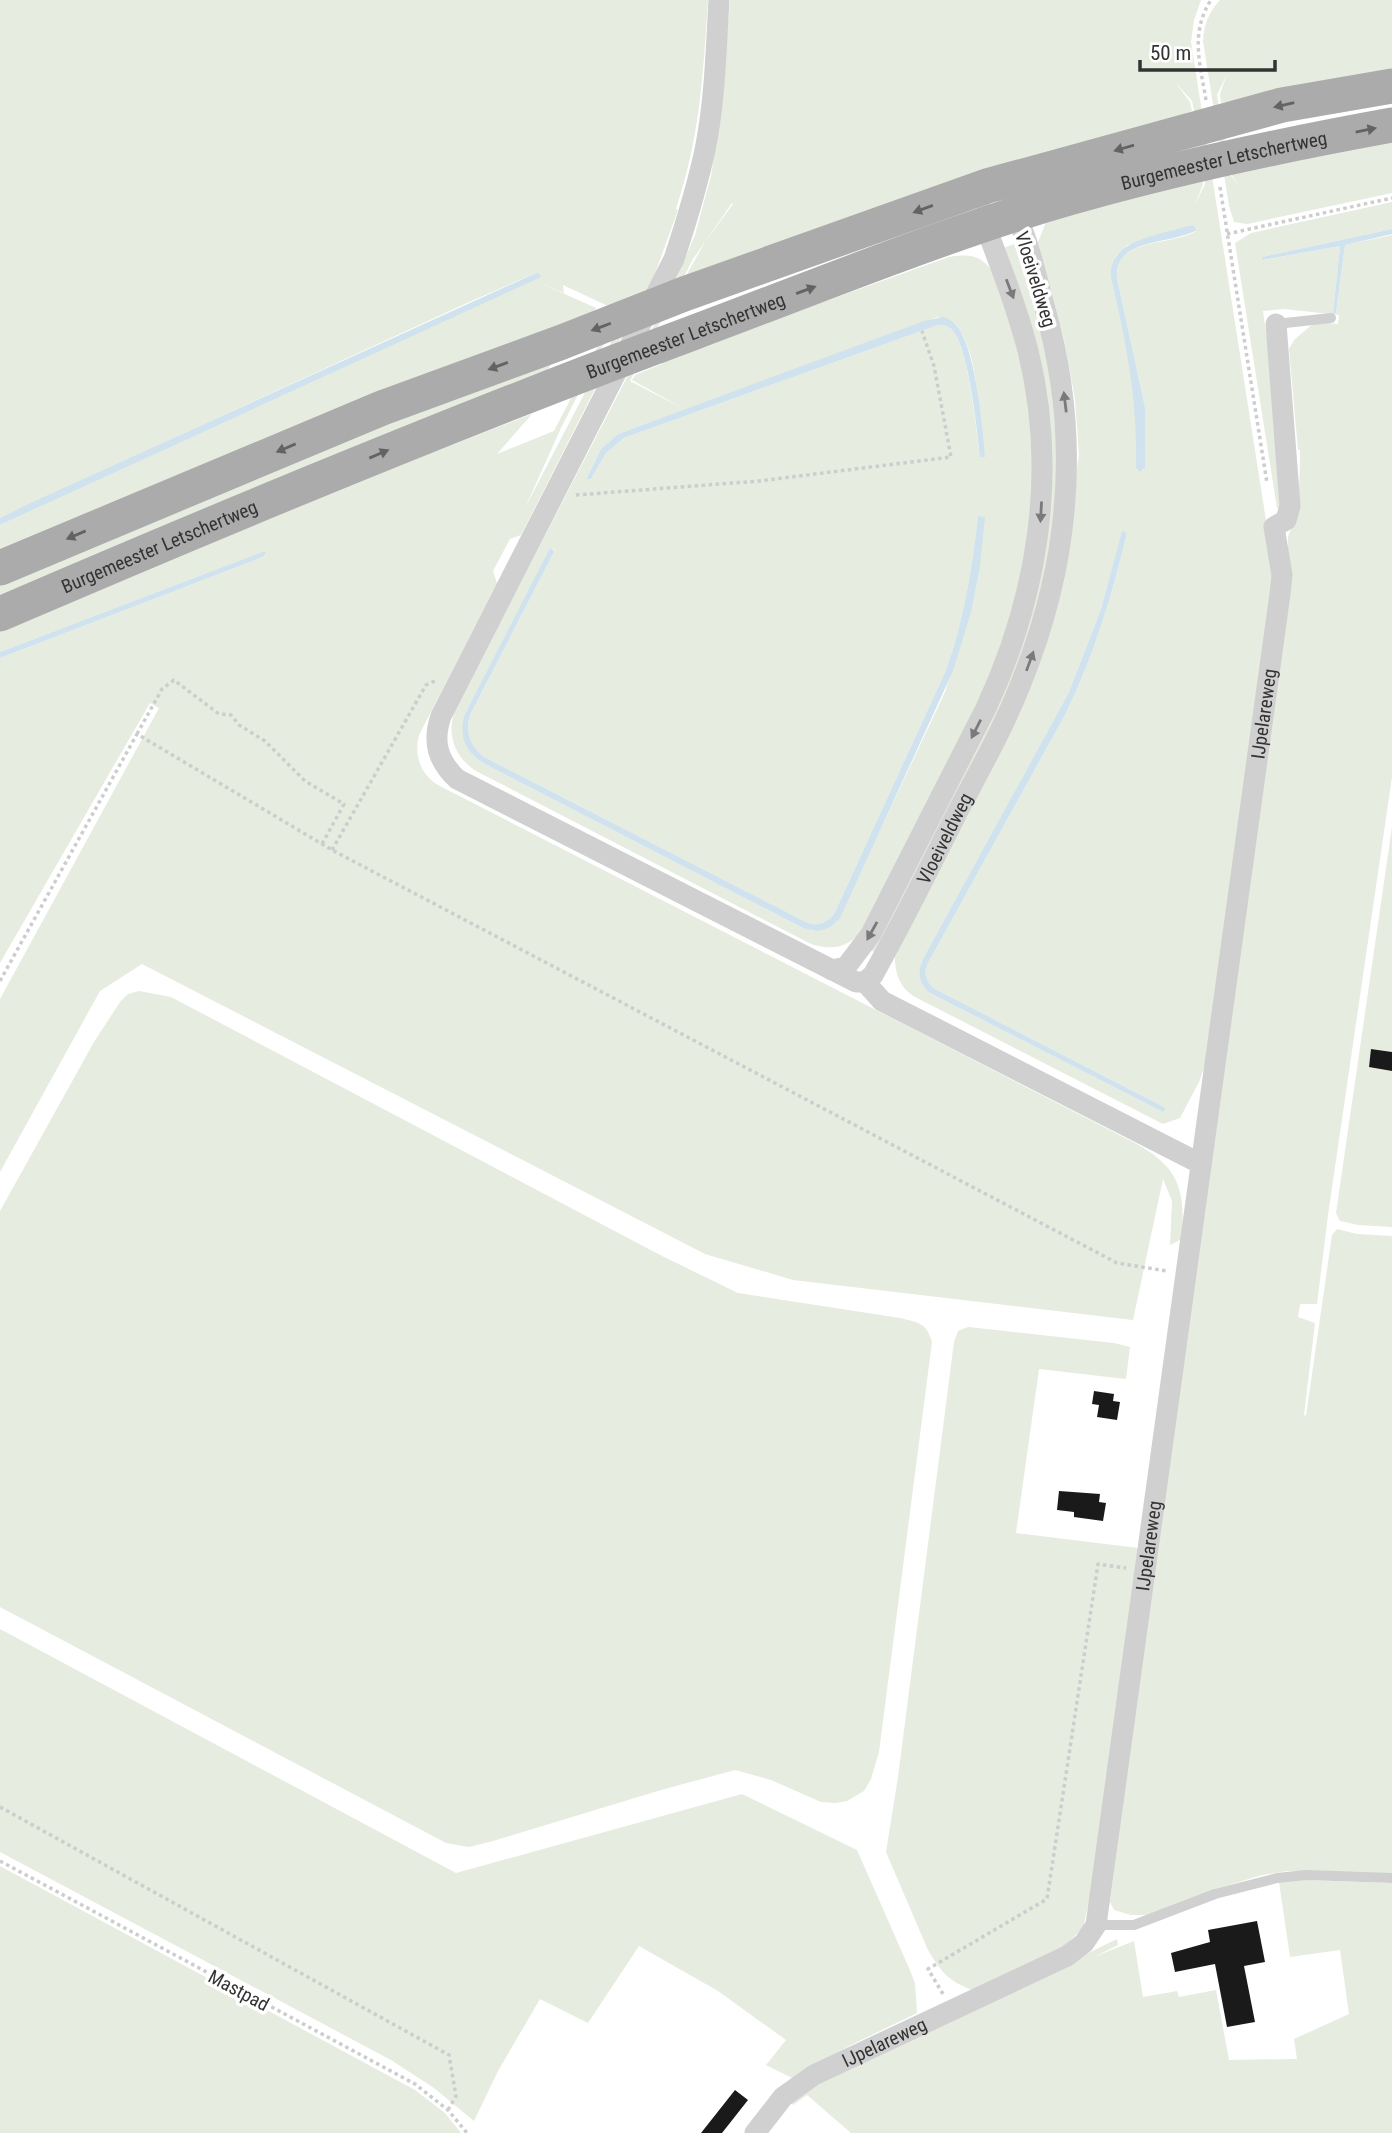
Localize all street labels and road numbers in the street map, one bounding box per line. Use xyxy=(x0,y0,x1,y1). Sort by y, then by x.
street label: Burgemeester Letschertweg xyxy=(1118,126,1329,195)
street label: Vloeiveldweg xyxy=(1010,228,1061,330)
street label: Burgemeester Letschertweg xyxy=(583,288,788,384)
street label: Burgemeester Letschertweg xyxy=(58,495,261,598)
street label: IJpelareweg xyxy=(1246,667,1282,760)
street label: Vloeiveldweg xyxy=(912,789,977,888)
street label: IJpelareweg xyxy=(1131,1499,1167,1593)
street label: Mastpad xyxy=(204,1965,273,2016)
street label: IJpelareweg xyxy=(838,2013,930,2072)

